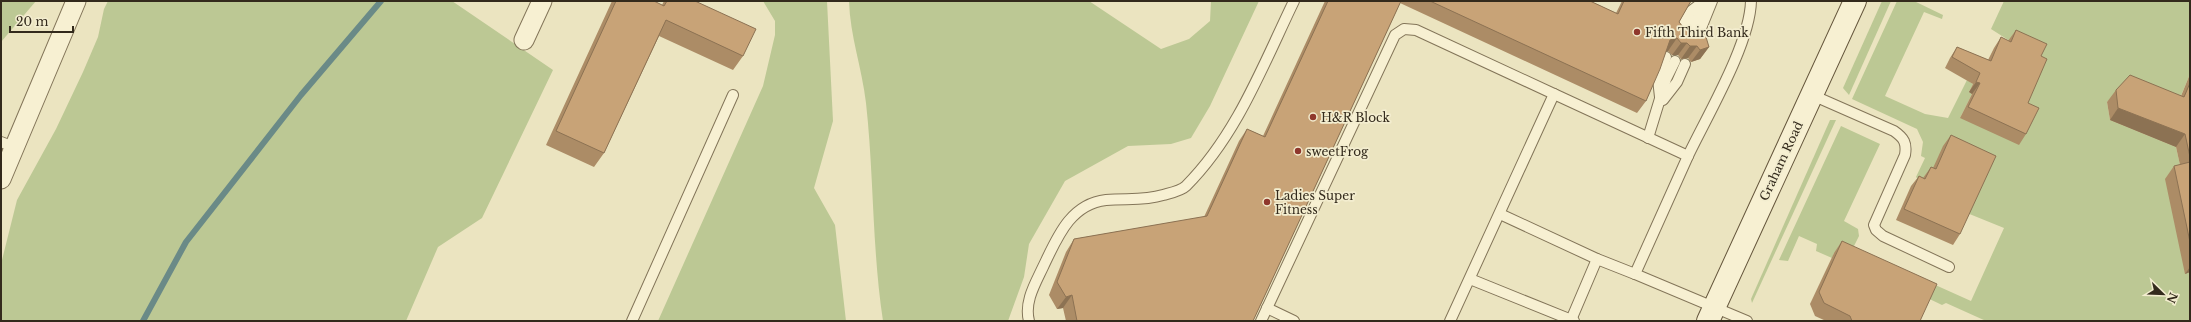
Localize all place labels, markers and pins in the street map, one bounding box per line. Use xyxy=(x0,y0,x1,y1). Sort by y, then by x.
place label: Fifth Third Bank xyxy=(1645,25,1749,40)
marker: Fifth Third Bank xyxy=(1632,27,1642,37)
place label: H&R Block xyxy=(1321,110,1391,125)
marker: H&R Block xyxy=(1308,112,1318,122)
place label: sweetFrog xyxy=(1306,144,1369,159)
marker: sweetFrog xyxy=(1293,146,1303,156)
place label: Ladies Super Fitness xyxy=(1275,188,1355,217)
marker: Ladies Super Fitness xyxy=(1262,197,1272,207)

